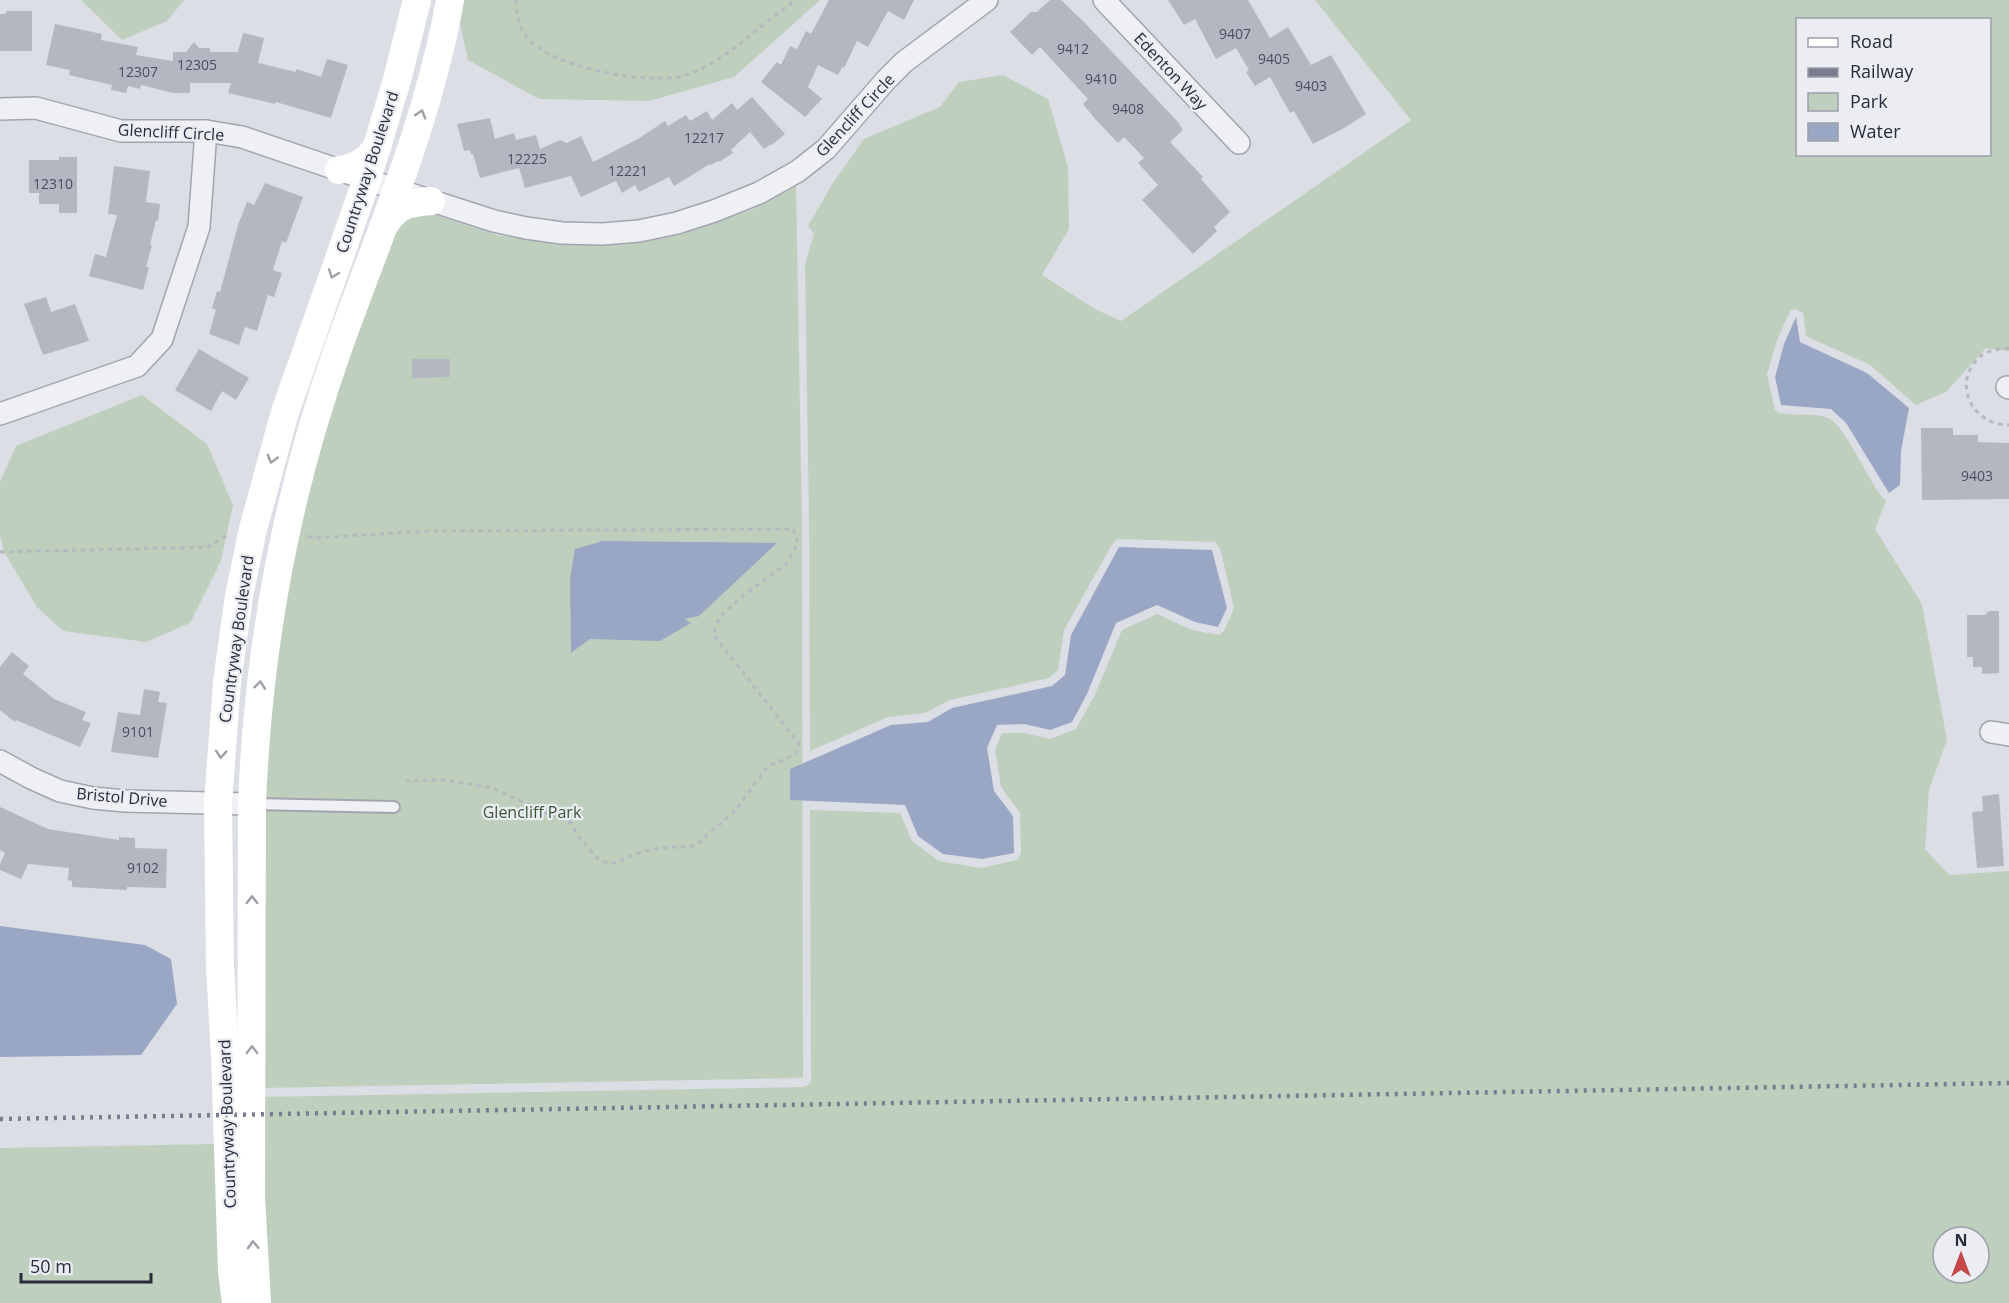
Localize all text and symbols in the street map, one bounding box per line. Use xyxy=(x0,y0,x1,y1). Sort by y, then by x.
legend xyxy=(1796,18,1991,156)
house number: 9407 xyxy=(1219,24,1251,43)
street label: Edenton Way xyxy=(1129,27,1213,115)
text: Road xyxy=(1850,29,1893,53)
house number: 9412 xyxy=(1057,39,1089,58)
house number: 9405 xyxy=(1258,49,1290,68)
house number: 12305 xyxy=(177,55,217,74)
text: Railway xyxy=(1850,59,1914,83)
house number: 12307 xyxy=(118,62,158,81)
street label: Glencliff Circle xyxy=(811,69,899,161)
house number: 9410 xyxy=(1085,69,1117,88)
house number: 9403 xyxy=(1295,76,1327,95)
street label: Countryway Boulevard xyxy=(330,88,404,256)
text: Park xyxy=(1850,89,1888,113)
house number: 9408 xyxy=(1112,99,1144,118)
one-way arrow xyxy=(414,109,426,120)
street label: Glencliff Circle xyxy=(117,118,225,146)
text: Water xyxy=(1850,119,1901,143)
house number: 12217 xyxy=(684,128,724,147)
house number: 12225 xyxy=(507,149,547,168)
house number: 12221 xyxy=(608,161,648,180)
house number: 12310 xyxy=(33,174,73,193)
one-way arrow xyxy=(328,268,341,279)
one-way arrow xyxy=(267,453,279,464)
house number: 9403 xyxy=(1961,466,1993,485)
street label: Countryway Boulevard xyxy=(213,554,259,724)
one-way arrow xyxy=(254,680,266,689)
house number: 9101 xyxy=(122,722,154,741)
one-way arrow xyxy=(215,749,228,758)
street label: Bristol Drive xyxy=(76,782,168,812)
park label: Glencliff Park xyxy=(483,801,582,823)
house number: 9102 xyxy=(127,858,159,877)
one-way arrow xyxy=(246,896,258,905)
street label: Countryway Boulevard xyxy=(213,1039,241,1209)
one-way arrow xyxy=(246,1045,258,1054)
north arrow xyxy=(1931,1225,1991,1285)
text: N xyxy=(1954,1229,1968,1251)
one-way arrow xyxy=(246,1240,259,1249)
scale bar xyxy=(21,1246,152,1284)
text: 50 m xyxy=(30,1254,72,1278)

